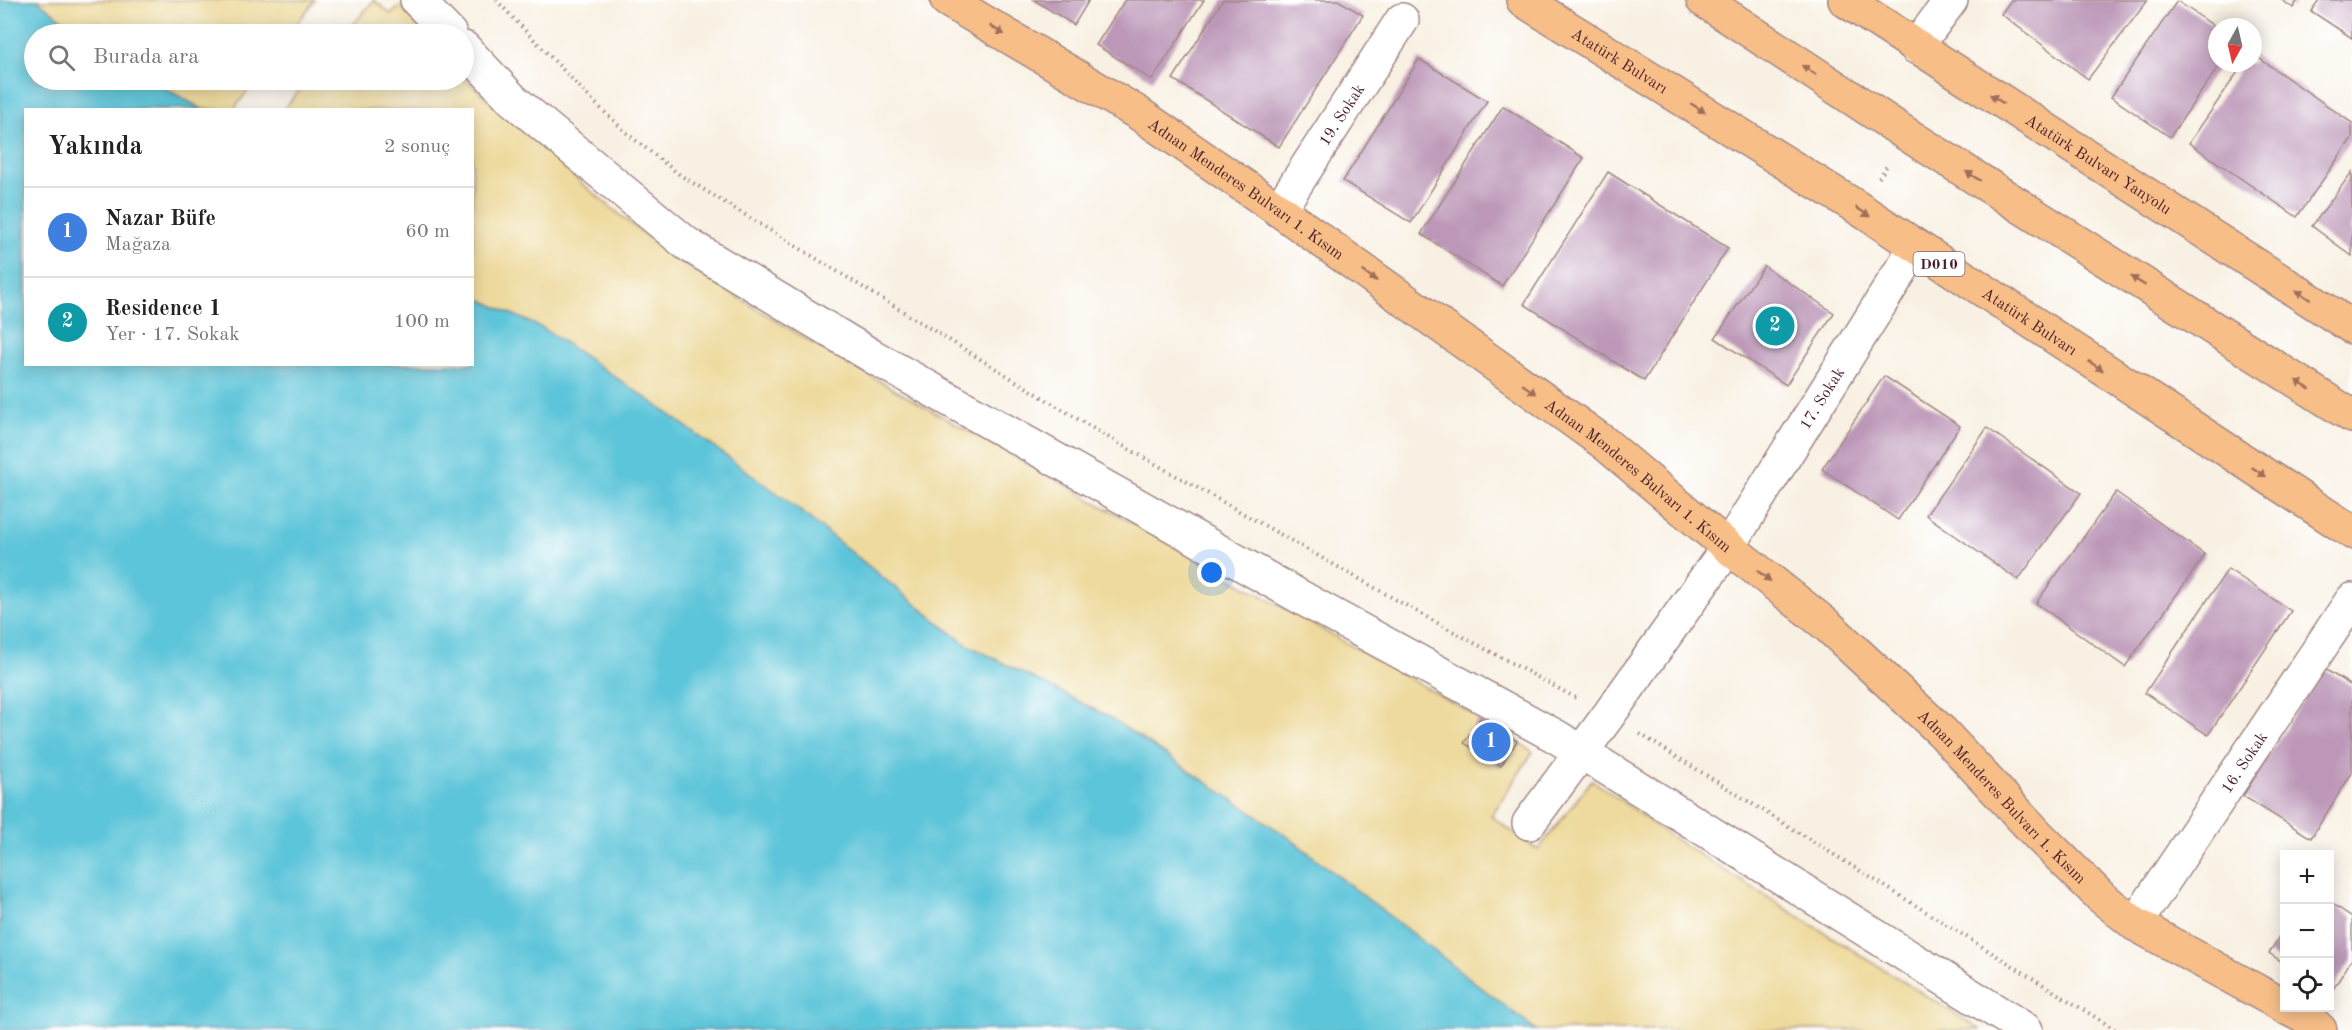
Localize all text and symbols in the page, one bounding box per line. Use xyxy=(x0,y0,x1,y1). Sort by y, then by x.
north arrow xyxy=(2208,18,2262,72)
search box xyxy=(24,24,474,90)
one-way arrow xyxy=(989,25,1006,35)
street label: Atatürk Bulvarı xyxy=(1568,26,1670,98)
icon: search xyxy=(45,41,78,74)
text: Burada ara xyxy=(93,46,199,68)
one-way arrow xyxy=(1801,65,1818,76)
street label: 19. Sokak xyxy=(1317,82,1368,149)
one-way arrow xyxy=(1990,93,2006,105)
one-way arrow xyxy=(1690,103,1706,114)
street label: Atatürk Bulvarı Yanyolu xyxy=(2022,113,2174,218)
street label: Adnan Menderes Bulvarı 1. Kısım xyxy=(1144,116,1346,264)
text: Yakında xyxy=(48,134,143,160)
text: 2 sonuç xyxy=(384,137,450,157)
one-way arrow xyxy=(1965,171,1981,182)
one-way arrow xyxy=(1855,206,1871,217)
text: Nazar Büfe xyxy=(105,208,216,230)
text: 1 xyxy=(62,222,73,242)
text: 60 m xyxy=(405,222,450,242)
text: Mağaza xyxy=(105,235,171,255)
road number: D010 xyxy=(1914,252,1964,276)
one-way arrow xyxy=(1363,269,1378,281)
one-way arrow xyxy=(2130,275,2146,286)
street label: Atatürk Bulvarı xyxy=(1979,286,2079,359)
one-way arrow xyxy=(2295,290,2311,301)
text: Residence 1 xyxy=(105,298,221,320)
pin: 2 xyxy=(1756,304,1794,348)
text: 2 xyxy=(62,312,73,332)
text: 100 m xyxy=(394,312,450,332)
text: Yer · 17. Sokak xyxy=(105,325,240,345)
one-way arrow xyxy=(2088,360,2104,371)
street label: 17. Sokak xyxy=(1798,365,1848,433)
one-way arrow xyxy=(2295,379,2311,391)
one-way arrow xyxy=(1520,383,1536,395)
street label: Adnan Menderes Bulvarı 1. Kısım xyxy=(1541,397,1734,556)
one-way arrow xyxy=(2251,466,2267,477)
your location xyxy=(1197,558,1226,587)
one-way arrow xyxy=(1756,569,1772,582)
street label: Adnan Menderes Bulvarı 1. Kısım xyxy=(1914,708,2088,888)
pin: 1 xyxy=(1472,720,1510,764)
street label: 16. Sokak xyxy=(2219,730,2271,797)
map controls xyxy=(2280,850,2334,1012)
button: + xyxy=(2280,850,2334,904)
button: − xyxy=(2280,904,2334,958)
button: locate xyxy=(2280,958,2334,1012)

